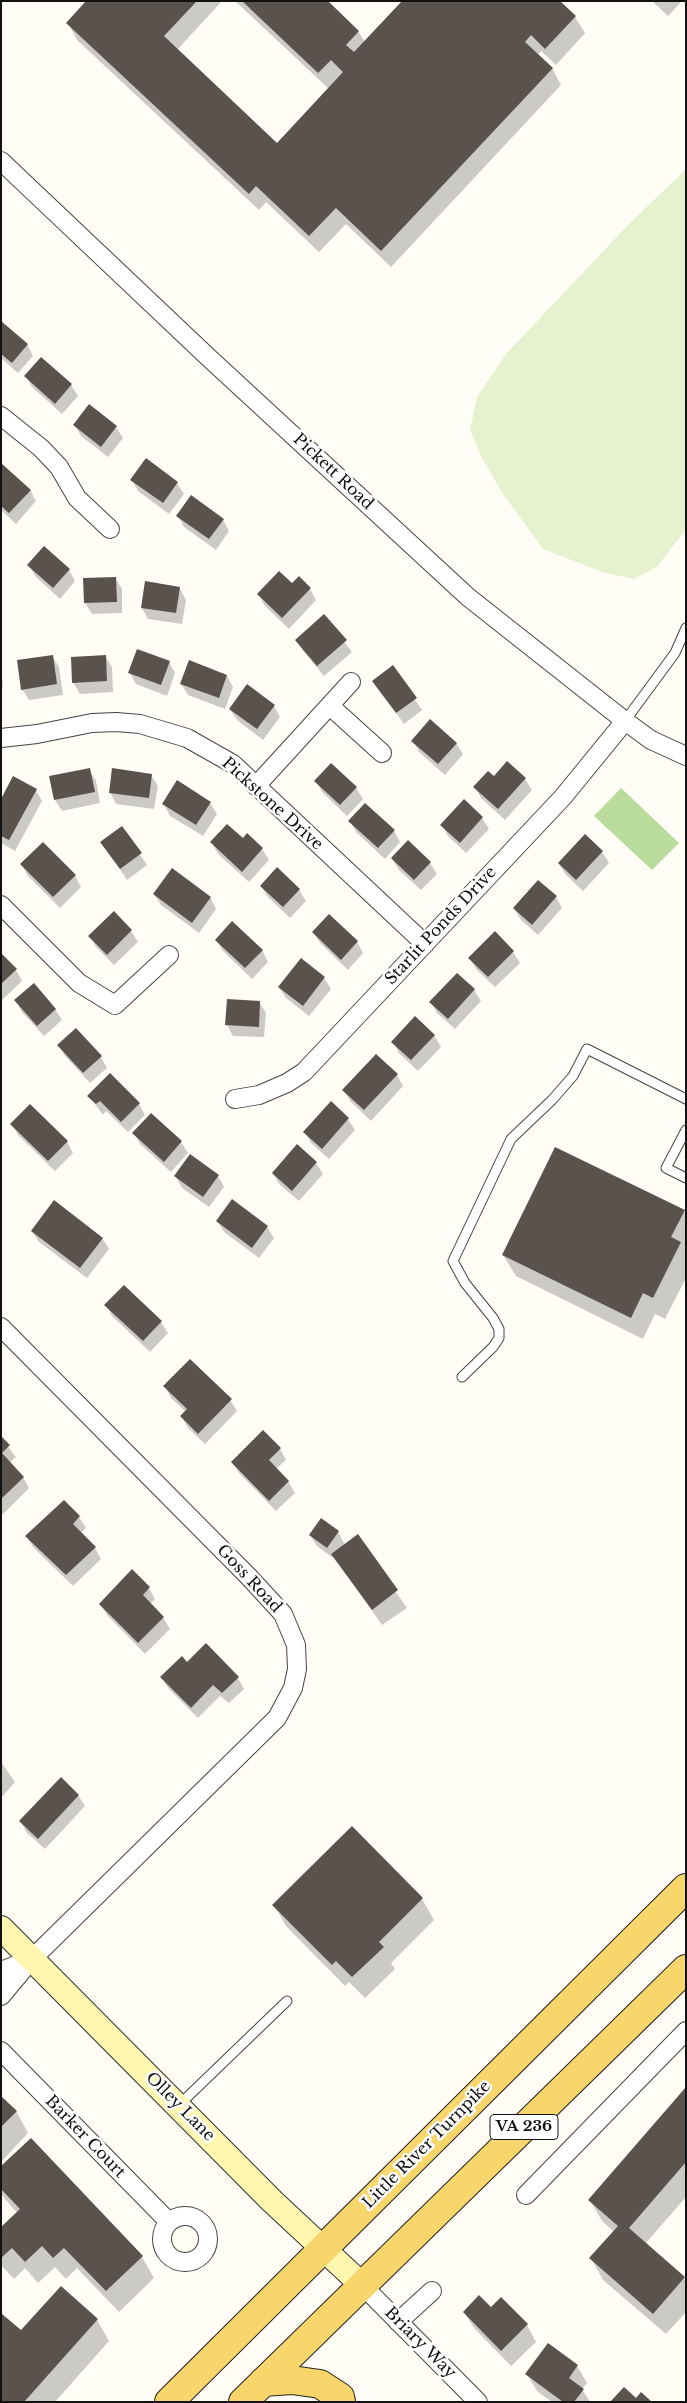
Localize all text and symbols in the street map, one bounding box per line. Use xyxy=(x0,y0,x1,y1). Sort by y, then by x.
street label: Pickett Road xyxy=(289,430,377,514)
street label: Pickstone Drive xyxy=(218,754,326,854)
street label: Starlit Ponds Drive xyxy=(381,863,501,989)
street label: Goss Road xyxy=(213,1541,285,1617)
street label: Olley Lane xyxy=(141,2068,219,2146)
street label: Little River Turnpike xyxy=(359,2077,495,2213)
street label: Barker Court xyxy=(41,2092,129,2182)
road number: VA 236 xyxy=(490,2114,558,2140)
street label: Briary Way xyxy=(380,2303,460,2383)

